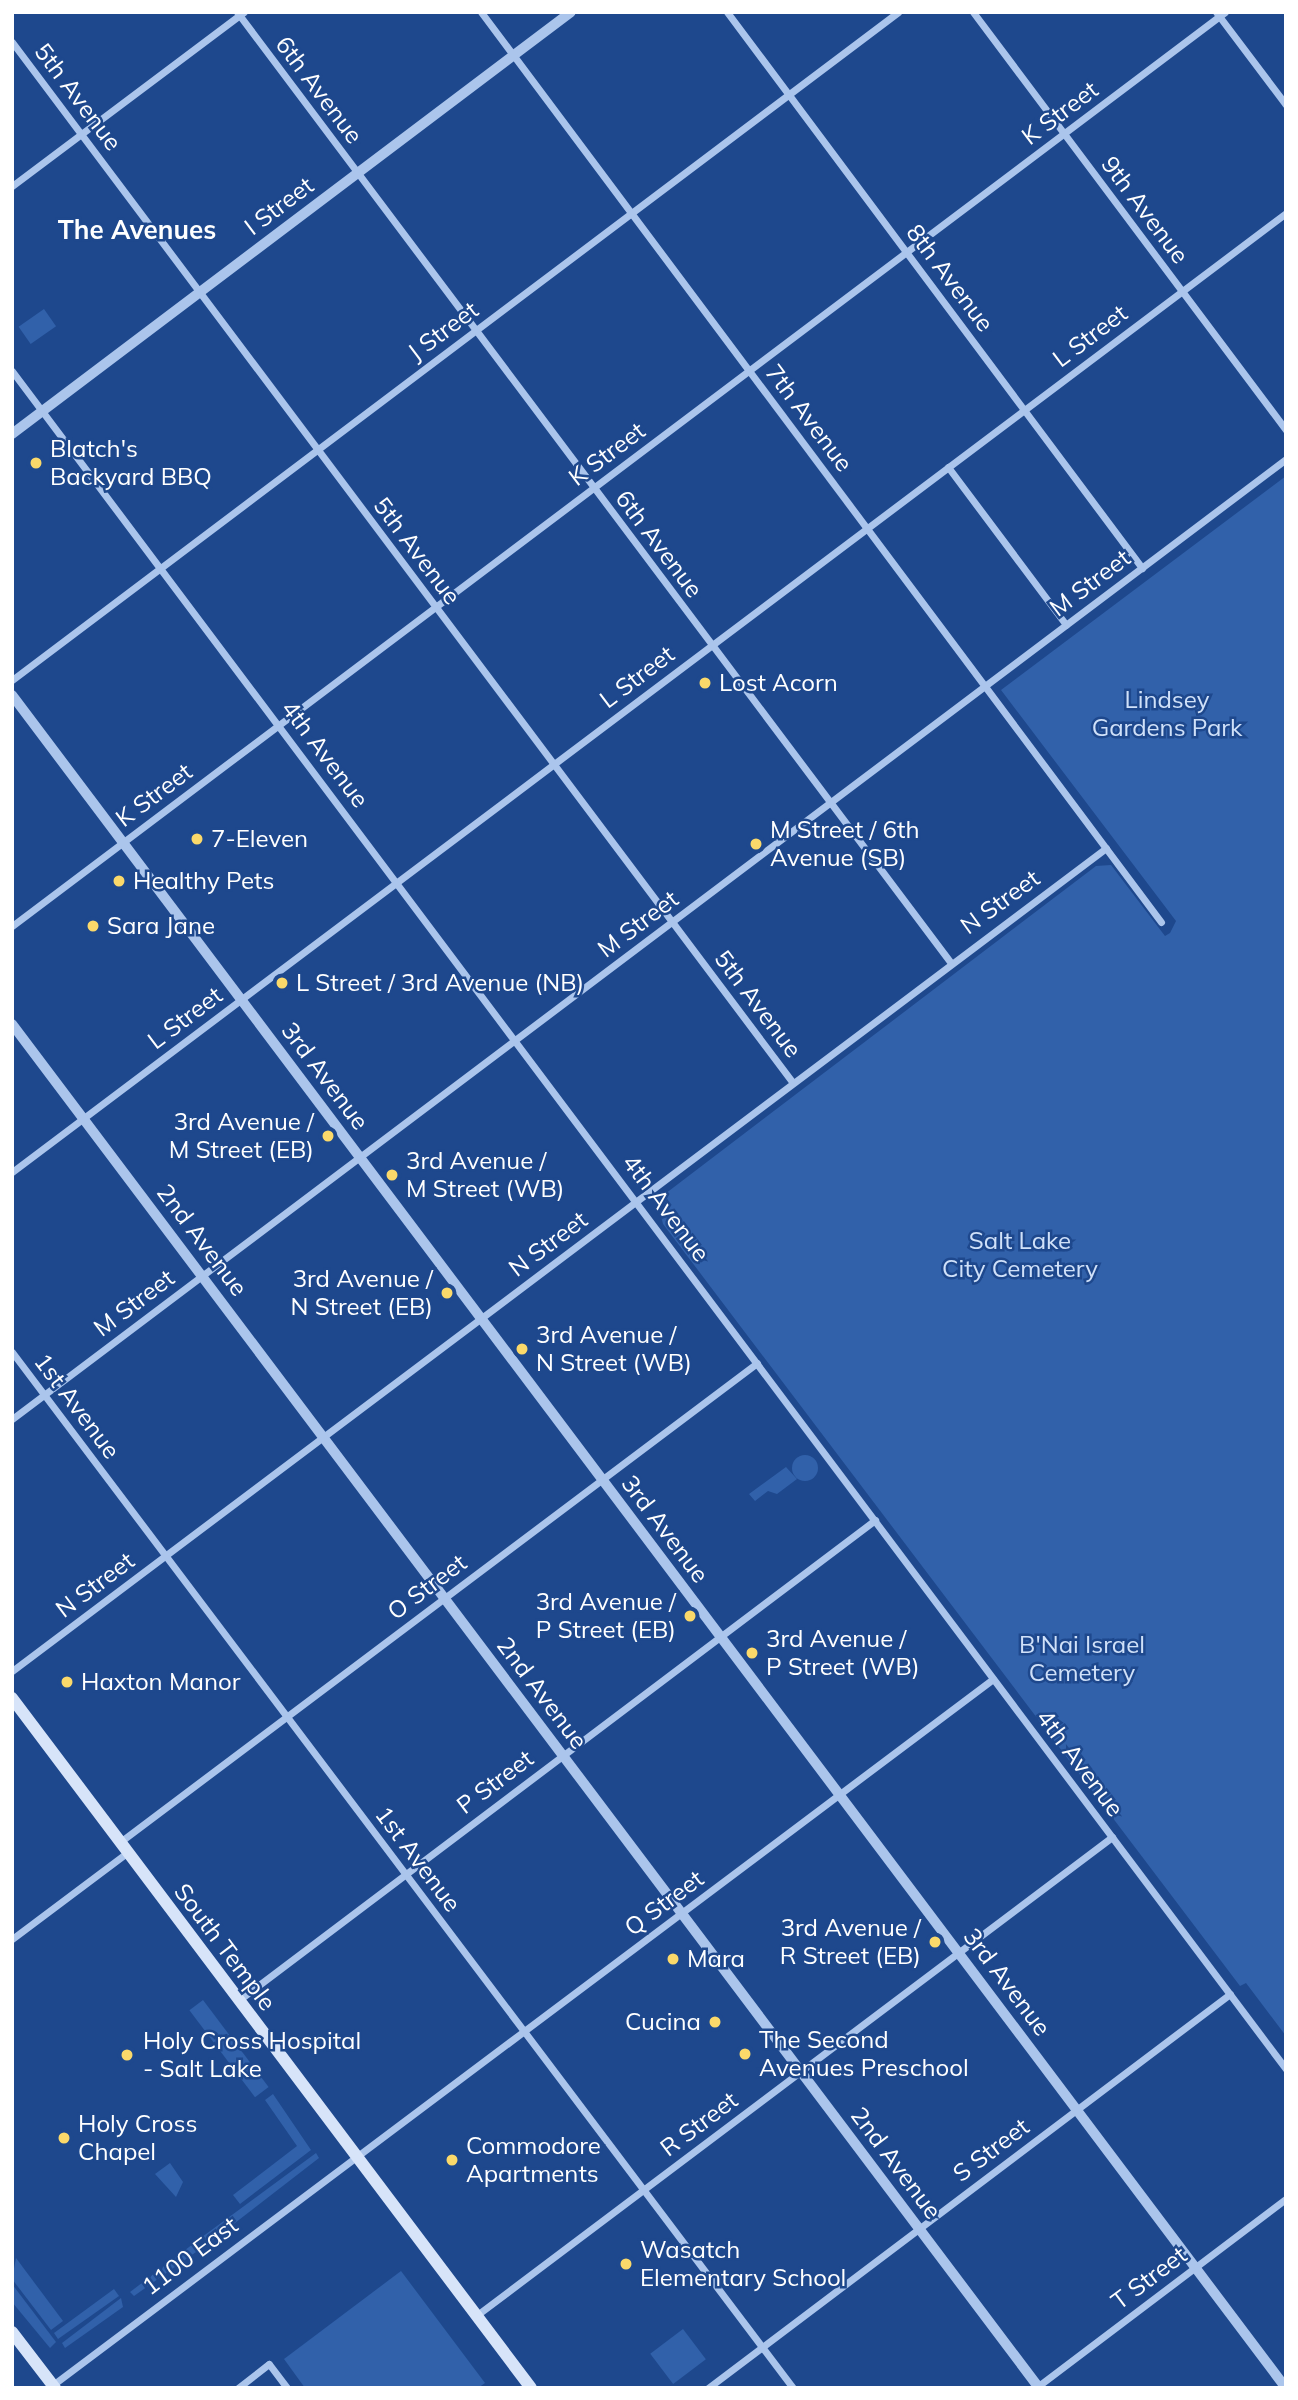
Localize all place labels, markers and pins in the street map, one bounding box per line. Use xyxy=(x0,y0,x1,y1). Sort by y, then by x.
place label: Blatch's Backyard BBQ xyxy=(50,435,212,491)
marker: Blatch's Backyard BBQ xyxy=(28,455,44,471)
place label: Lost Acorn xyxy=(719,669,838,697)
marker: Lost Acorn xyxy=(697,675,713,691)
place label: M Street / 6th Avenue (SB) xyxy=(770,816,919,872)
place label: 7-Eleven xyxy=(211,825,308,853)
marker: 7-Eleven xyxy=(189,831,205,847)
marker: M Street / 6th Avenue (SB) xyxy=(748,836,764,852)
place label: Healthy Pets xyxy=(133,867,274,895)
marker: Healthy Pets xyxy=(111,873,127,889)
place label: Sara Jane xyxy=(107,912,215,940)
marker: Sara Jane xyxy=(85,918,101,934)
place label: L Street / 3rd Avenue (NB) xyxy=(296,969,584,997)
marker: L Street / 3rd Avenue (NB) xyxy=(274,975,290,991)
place label: 3rd Avenue / M Street (EB) xyxy=(169,1108,314,1164)
marker: 3rd Avenue / M Street (EB) xyxy=(320,1128,336,1144)
place label: 3rd Avenue / M Street (WB) xyxy=(406,1147,564,1203)
marker: 3rd Avenue / M Street (WB) xyxy=(384,1167,400,1183)
place label: 3rd Avenue / N Street (EB) xyxy=(290,1265,433,1321)
marker: 3rd Avenue / N Street (EB) xyxy=(439,1285,455,1301)
place label: 3rd Avenue / N Street (WB) xyxy=(536,1321,692,1377)
marker: 3rd Avenue / N Street (WB) xyxy=(514,1341,530,1357)
place label: 3rd Avenue / P Street (EB) xyxy=(536,1588,676,1644)
marker: 3rd Avenue / P Street (EB) xyxy=(682,1608,698,1624)
place label: 3rd Avenue / P Street (WB) xyxy=(766,1625,920,1681)
marker: 3rd Avenue / P Street (WB) xyxy=(744,1645,760,1661)
place label: Haxton Manor xyxy=(81,1668,240,1696)
marker: Haxton Manor xyxy=(59,1674,75,1690)
place label: 3rd Avenue / R Street (EB) xyxy=(780,1914,921,1970)
marker: 3rd Avenue / R Street (EB) xyxy=(927,1934,943,1950)
place label: Mara xyxy=(687,1945,745,1973)
marker: Mara xyxy=(665,1951,681,1967)
place label: Cucina xyxy=(625,2008,701,2036)
marker: Cucina xyxy=(707,2014,723,2030)
place label: The Second Avenues Preschool xyxy=(759,2026,969,2082)
place label: Holy Cross Hospital - Salt Lake xyxy=(143,2027,361,2083)
marker: Holy Cross Hospital - Salt Lake xyxy=(117,2045,137,2065)
marker: The Second Avenues Preschool xyxy=(737,2046,753,2062)
place label: Holy Cross Chapel xyxy=(78,2110,197,2166)
marker: Holy Cross Chapel xyxy=(56,2130,72,2146)
place label: Commodore Apartments xyxy=(466,2132,601,2188)
marker: Commodore Apartments xyxy=(444,2152,460,2168)
place label: Wasatch Elementary School xyxy=(640,2236,846,2292)
marker: Wasatch Elementary School xyxy=(618,2256,634,2272)

